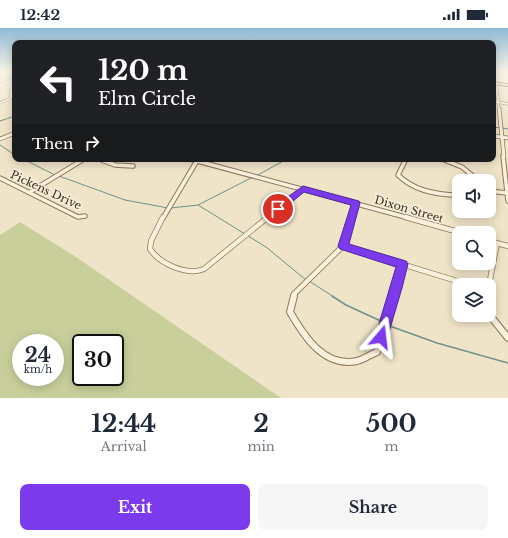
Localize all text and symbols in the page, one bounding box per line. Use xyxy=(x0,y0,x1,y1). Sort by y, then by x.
text: 12:42 xyxy=(20,5,60,24)
text: 120 m xyxy=(98,53,188,88)
icon: left xyxy=(32,56,84,108)
text: Elm Circle xyxy=(98,88,196,110)
icon: right xyxy=(81,132,103,154)
text: Then xyxy=(32,134,73,153)
street label: Pickens Drive xyxy=(8,167,84,213)
map controls xyxy=(452,174,496,322)
button: sound xyxy=(452,174,496,218)
pin xyxy=(261,192,295,226)
street label: Dixon Street xyxy=(373,192,446,226)
icon: arrive xyxy=(267,198,289,220)
button: search xyxy=(452,226,496,270)
button: layers xyxy=(452,278,496,322)
position arrow xyxy=(360,316,402,358)
speed limit sign: 30 xyxy=(72,334,124,386)
text: 24 xyxy=(25,343,51,367)
text: km/h xyxy=(24,363,52,376)
text: 12:44 xyxy=(91,409,156,438)
text: 2 xyxy=(253,409,269,438)
text: 500 xyxy=(366,409,417,438)
text: Arrival xyxy=(101,438,147,455)
text: min xyxy=(247,438,275,455)
text: m xyxy=(384,438,398,455)
button: Exit xyxy=(20,484,250,530)
button: Share xyxy=(258,484,488,530)

